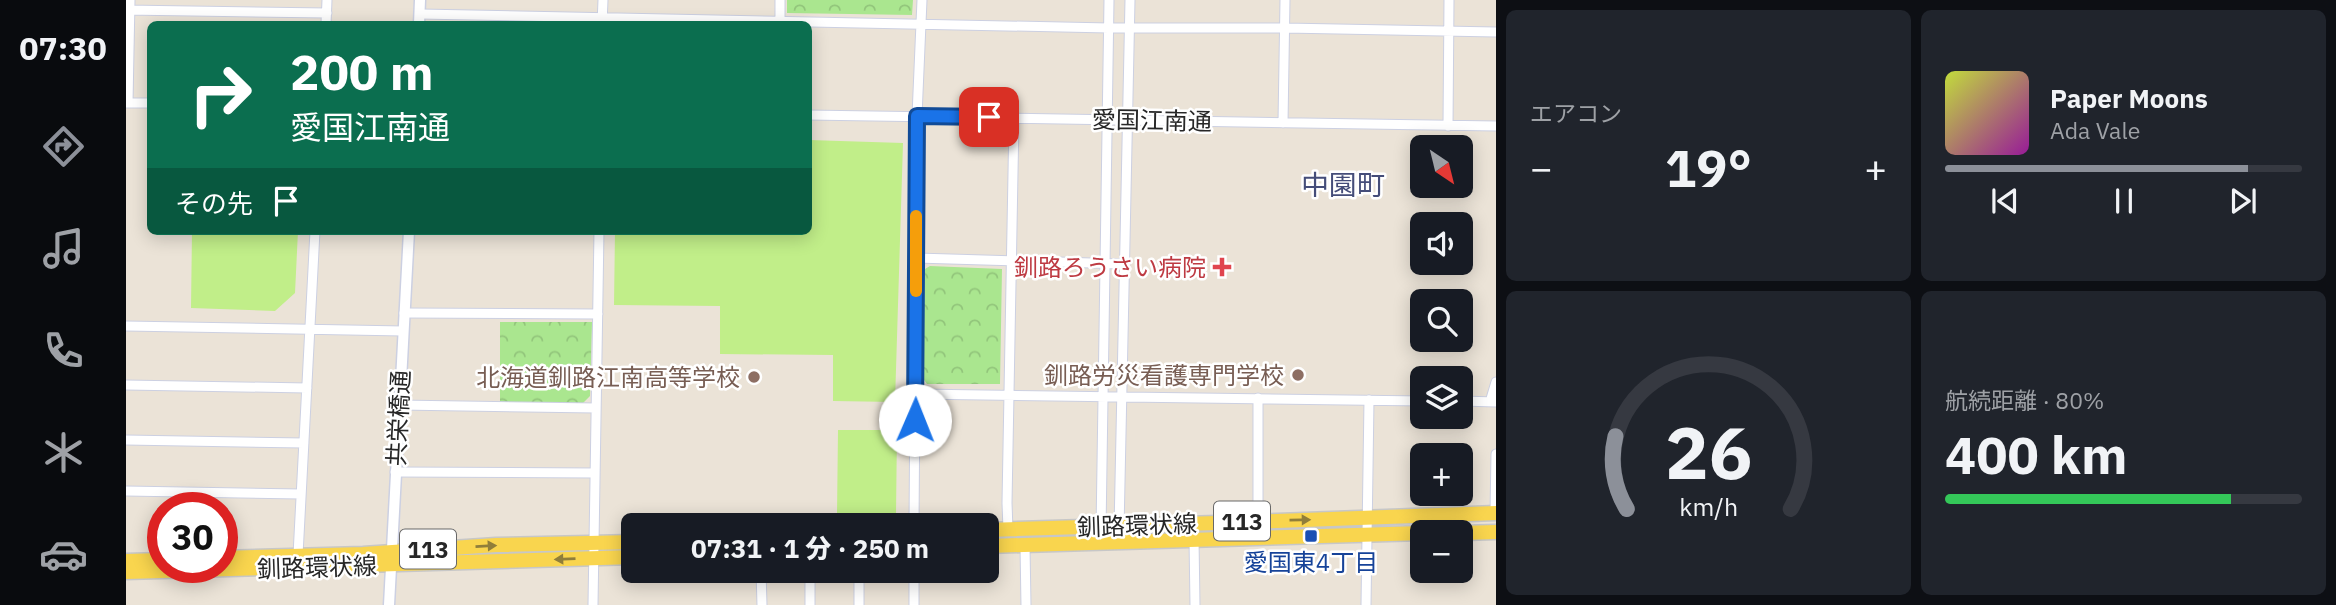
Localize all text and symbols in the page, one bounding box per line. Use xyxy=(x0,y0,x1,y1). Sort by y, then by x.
text: 07:30 xyxy=(19,27,107,69)
text: 200 m xyxy=(290,40,434,103)
icon: right xyxy=(175,49,266,140)
text: Paper Moons xyxy=(2050,81,2208,115)
pin xyxy=(959,87,1019,147)
icon: arrive xyxy=(970,98,1008,136)
text: エアコン xyxy=(1530,98,1622,128)
street label: 愛国江南通 xyxy=(1092,103,1212,137)
text: 愛国江南通 xyxy=(290,106,450,148)
text: Ada Vale xyxy=(2050,115,2140,145)
icon: directions xyxy=(39,122,88,171)
text: 19° xyxy=(1665,134,1752,201)
north arrow xyxy=(1410,135,1474,198)
map controls xyxy=(1410,135,1473,583)
text: − xyxy=(1530,143,1553,192)
text: + xyxy=(1864,143,1887,192)
district label: 中園町 xyxy=(1301,166,1385,203)
icon: arrive xyxy=(267,182,305,220)
icon: previous xyxy=(1986,182,2024,220)
icon: pause xyxy=(2105,182,2143,220)
icon: next xyxy=(2224,182,2262,220)
text: その先 xyxy=(175,186,253,220)
button: sound xyxy=(1410,212,1473,275)
icon: music xyxy=(39,224,88,273)
place label: 釧路ろうさい病院 xyxy=(1014,251,1206,283)
marker: 釧路ろうさい病院 xyxy=(1212,257,1232,277)
button: search xyxy=(1410,289,1473,352)
icon: phone xyxy=(39,326,88,375)
place label: 釧路労災看護専門学校 xyxy=(1044,359,1284,391)
place label: 北海道釧路江南高等学校 xyxy=(476,361,740,393)
button: layers xyxy=(1410,366,1473,429)
marker: 釧路労災看護専門学校 xyxy=(1290,367,1306,383)
street label: 共栄橋通 xyxy=(380,369,416,467)
marker: 北海道釧路江南高等学校 xyxy=(746,369,762,385)
position arrow xyxy=(878,383,952,457)
text: 航続距離 · 80% xyxy=(1945,385,2104,415)
text: 26 xyxy=(1665,404,1752,499)
text: 400 km xyxy=(1945,421,2127,488)
icon: climate xyxy=(39,428,88,477)
button: + xyxy=(1410,443,1473,506)
text: km/h xyxy=(1679,490,1738,523)
speed limit sign: 30 xyxy=(147,492,238,583)
road number: 113 xyxy=(1214,502,1270,540)
street label: 釧路環状線 xyxy=(1076,507,1198,543)
one-way arrow xyxy=(1289,514,1311,526)
button: − xyxy=(1410,520,1473,583)
marker: 愛国東4丁目 xyxy=(1303,528,1319,544)
icon: car xyxy=(39,530,88,579)
road number: 113 xyxy=(400,530,456,568)
text: 07:31 · 1 分 · 250 m xyxy=(691,531,929,565)
one-way arrow xyxy=(475,540,497,551)
place label: 愛国東4丁目 xyxy=(1244,546,1378,578)
street label: 釧路環状線 xyxy=(256,549,378,585)
one-way arrow xyxy=(554,553,576,564)

